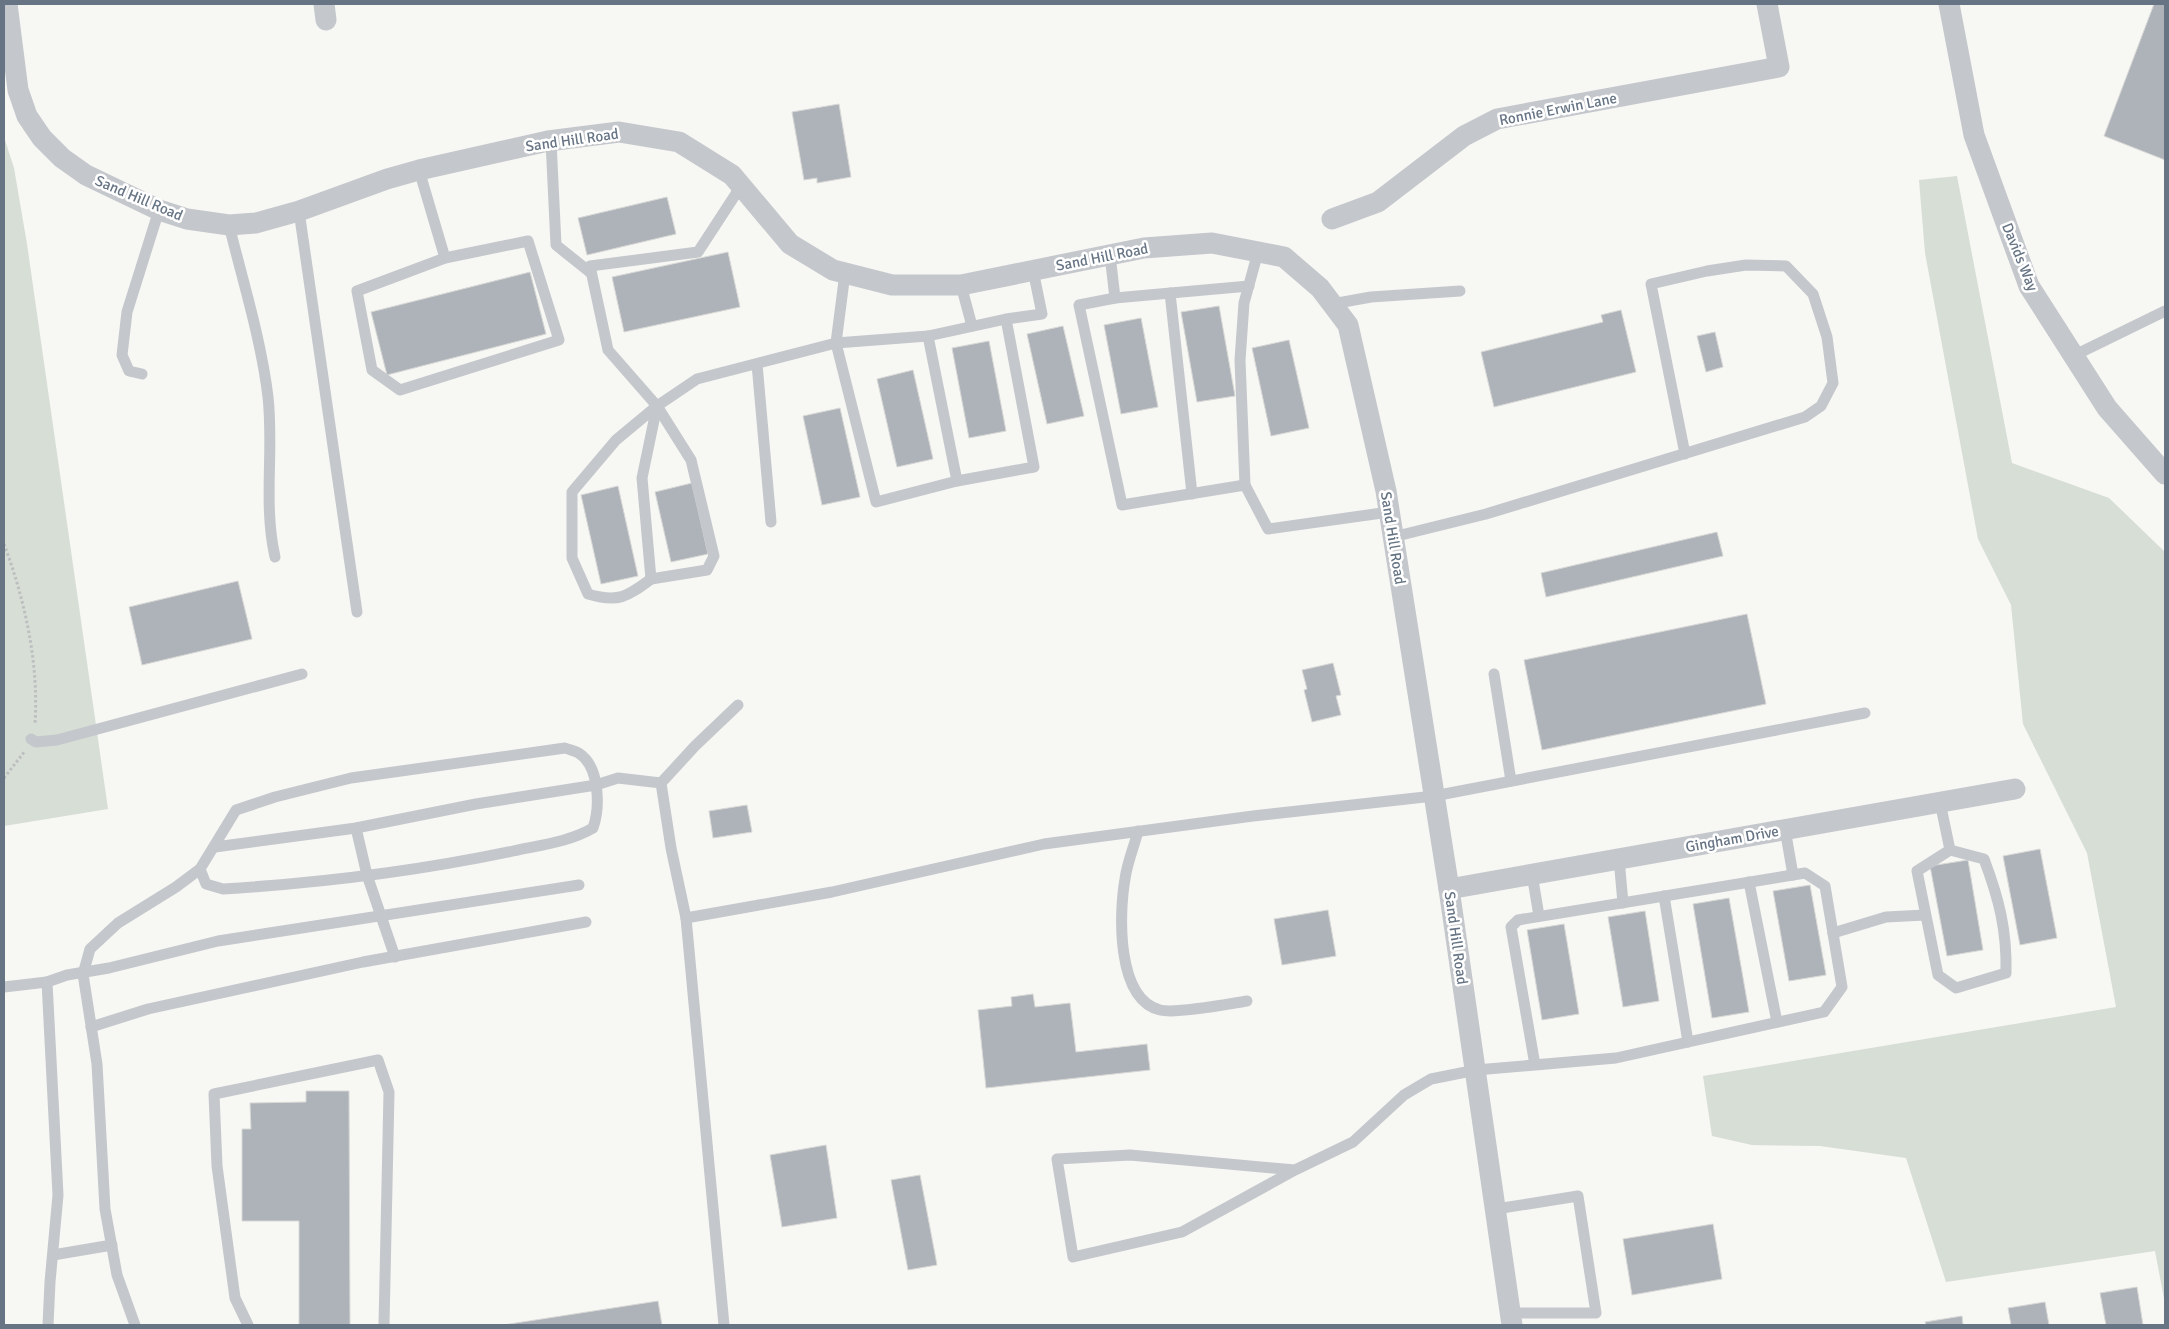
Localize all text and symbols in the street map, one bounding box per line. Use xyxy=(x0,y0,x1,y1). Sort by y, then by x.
street label: Ronnie Erwin Lane xyxy=(1498,89,1618,129)
street label: Sand Hill Road xyxy=(524,125,620,155)
street label: Sand Hill Road xyxy=(92,171,186,225)
street label: Davids Way xyxy=(1998,220,2042,294)
street label: Sand Hill Road xyxy=(1054,239,1150,275)
street label: Sand Hill Road xyxy=(1377,490,1409,586)
street label: Gingham Drive xyxy=(1684,822,1780,856)
street label: Sand Hill Road xyxy=(1441,890,1471,986)

